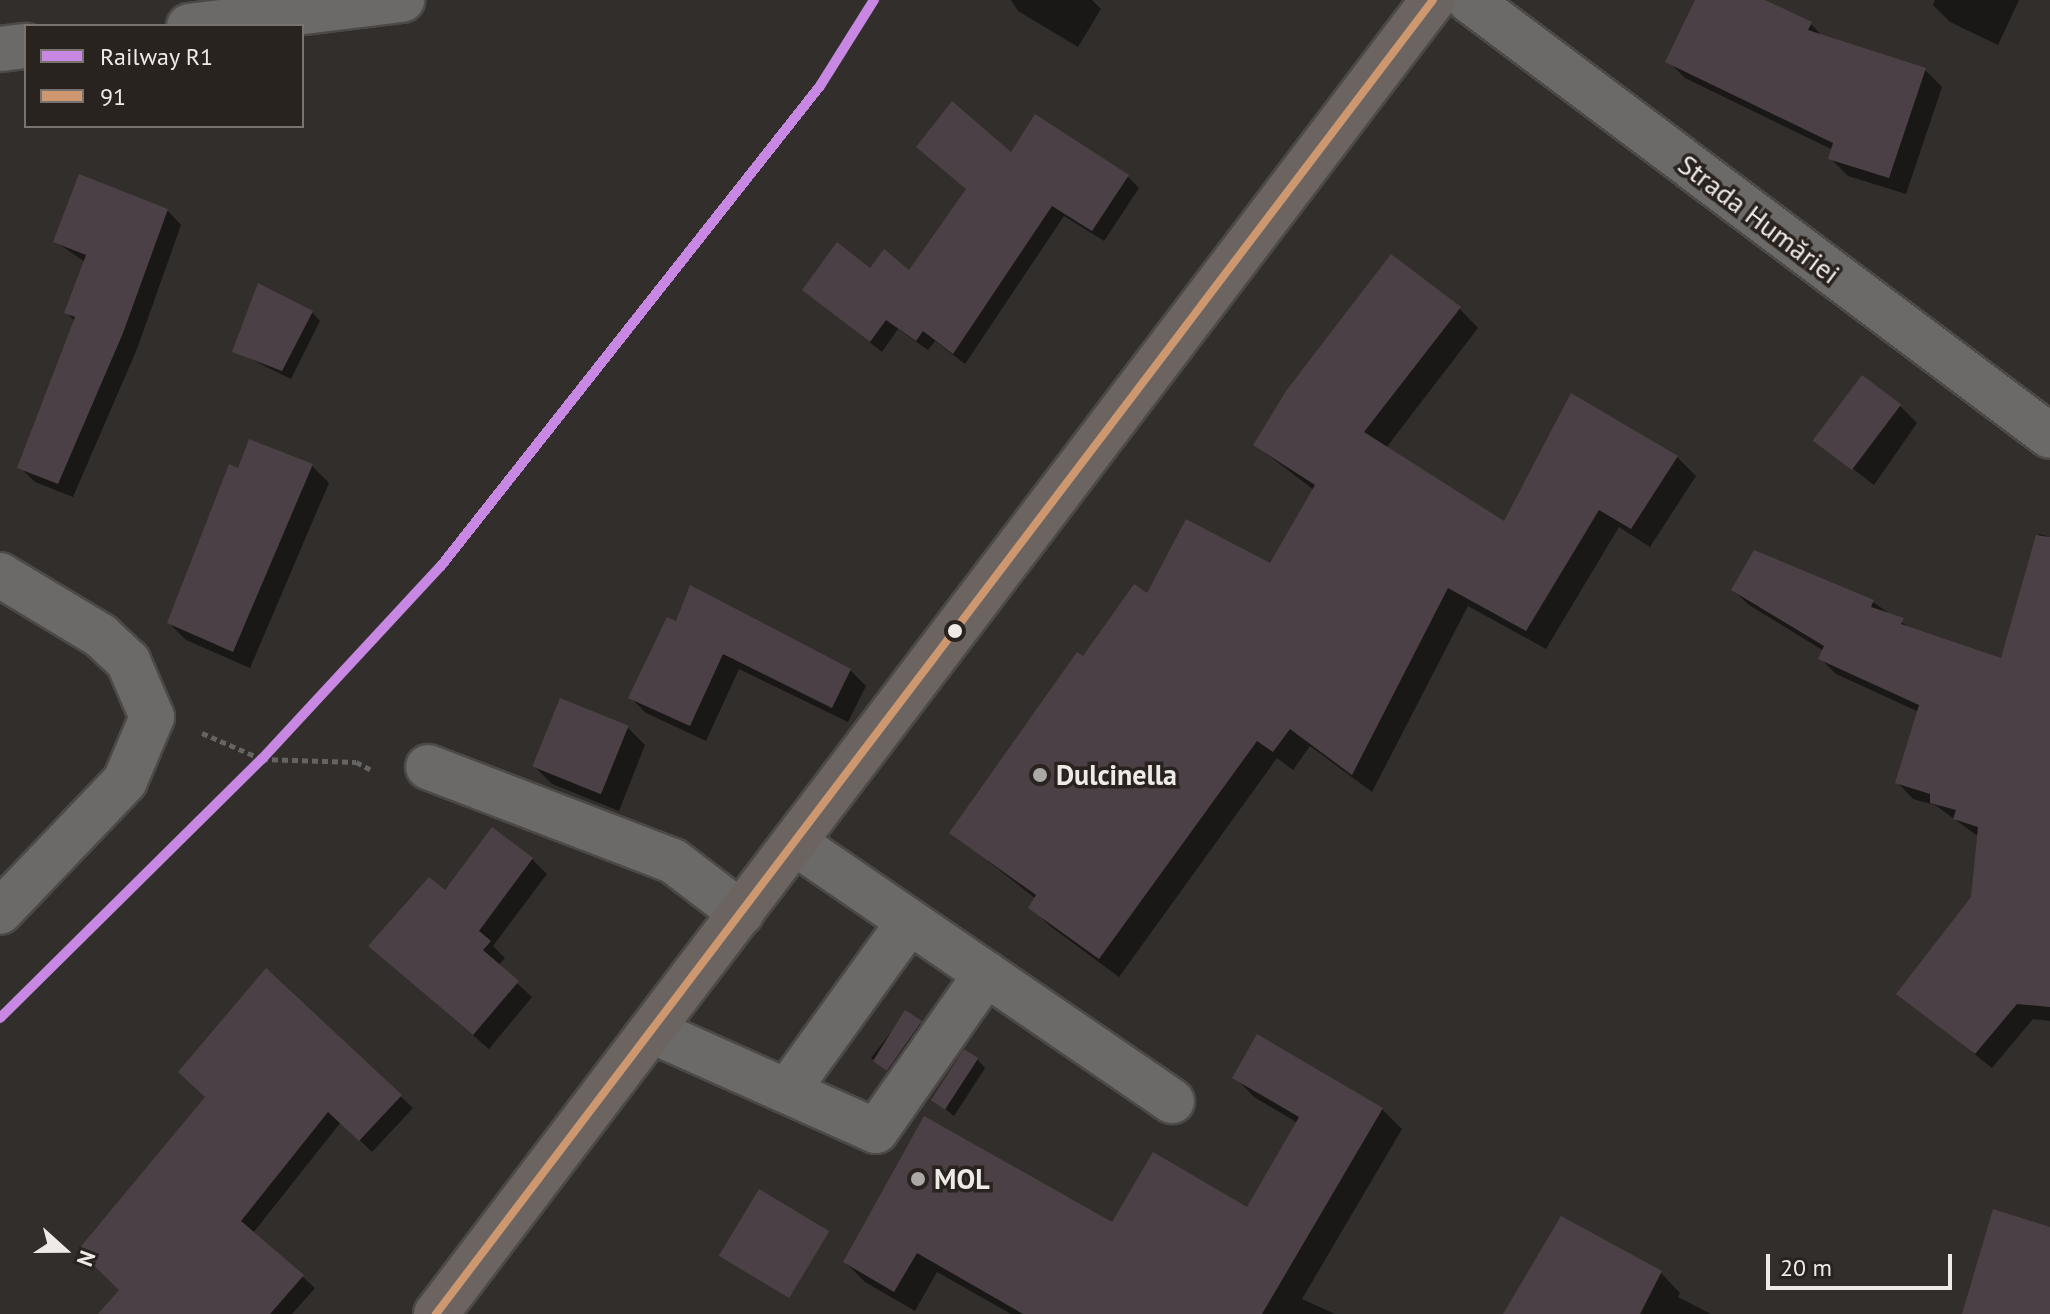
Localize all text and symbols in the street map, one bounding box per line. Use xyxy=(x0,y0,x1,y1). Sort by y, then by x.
legend xyxy=(24,24,304,128)
text: Railway R1 xyxy=(100,41,213,72)
text: 91 xyxy=(100,81,126,112)
street label: Strada Humăriei xyxy=(1672,147,1846,291)
unlabelled marker xyxy=(947,623,963,639)
place label: Dulcinella xyxy=(1056,758,1177,792)
marker: Dulcinella xyxy=(1031,766,1049,784)
place label: MOL xyxy=(934,1162,990,1196)
marker: MOL xyxy=(909,1170,927,1188)
north arrow xyxy=(24,1210,104,1290)
scale bar xyxy=(1770,1238,1956,1288)
text: N xyxy=(71,1247,102,1270)
text: 20 m xyxy=(1780,1252,1832,1283)

